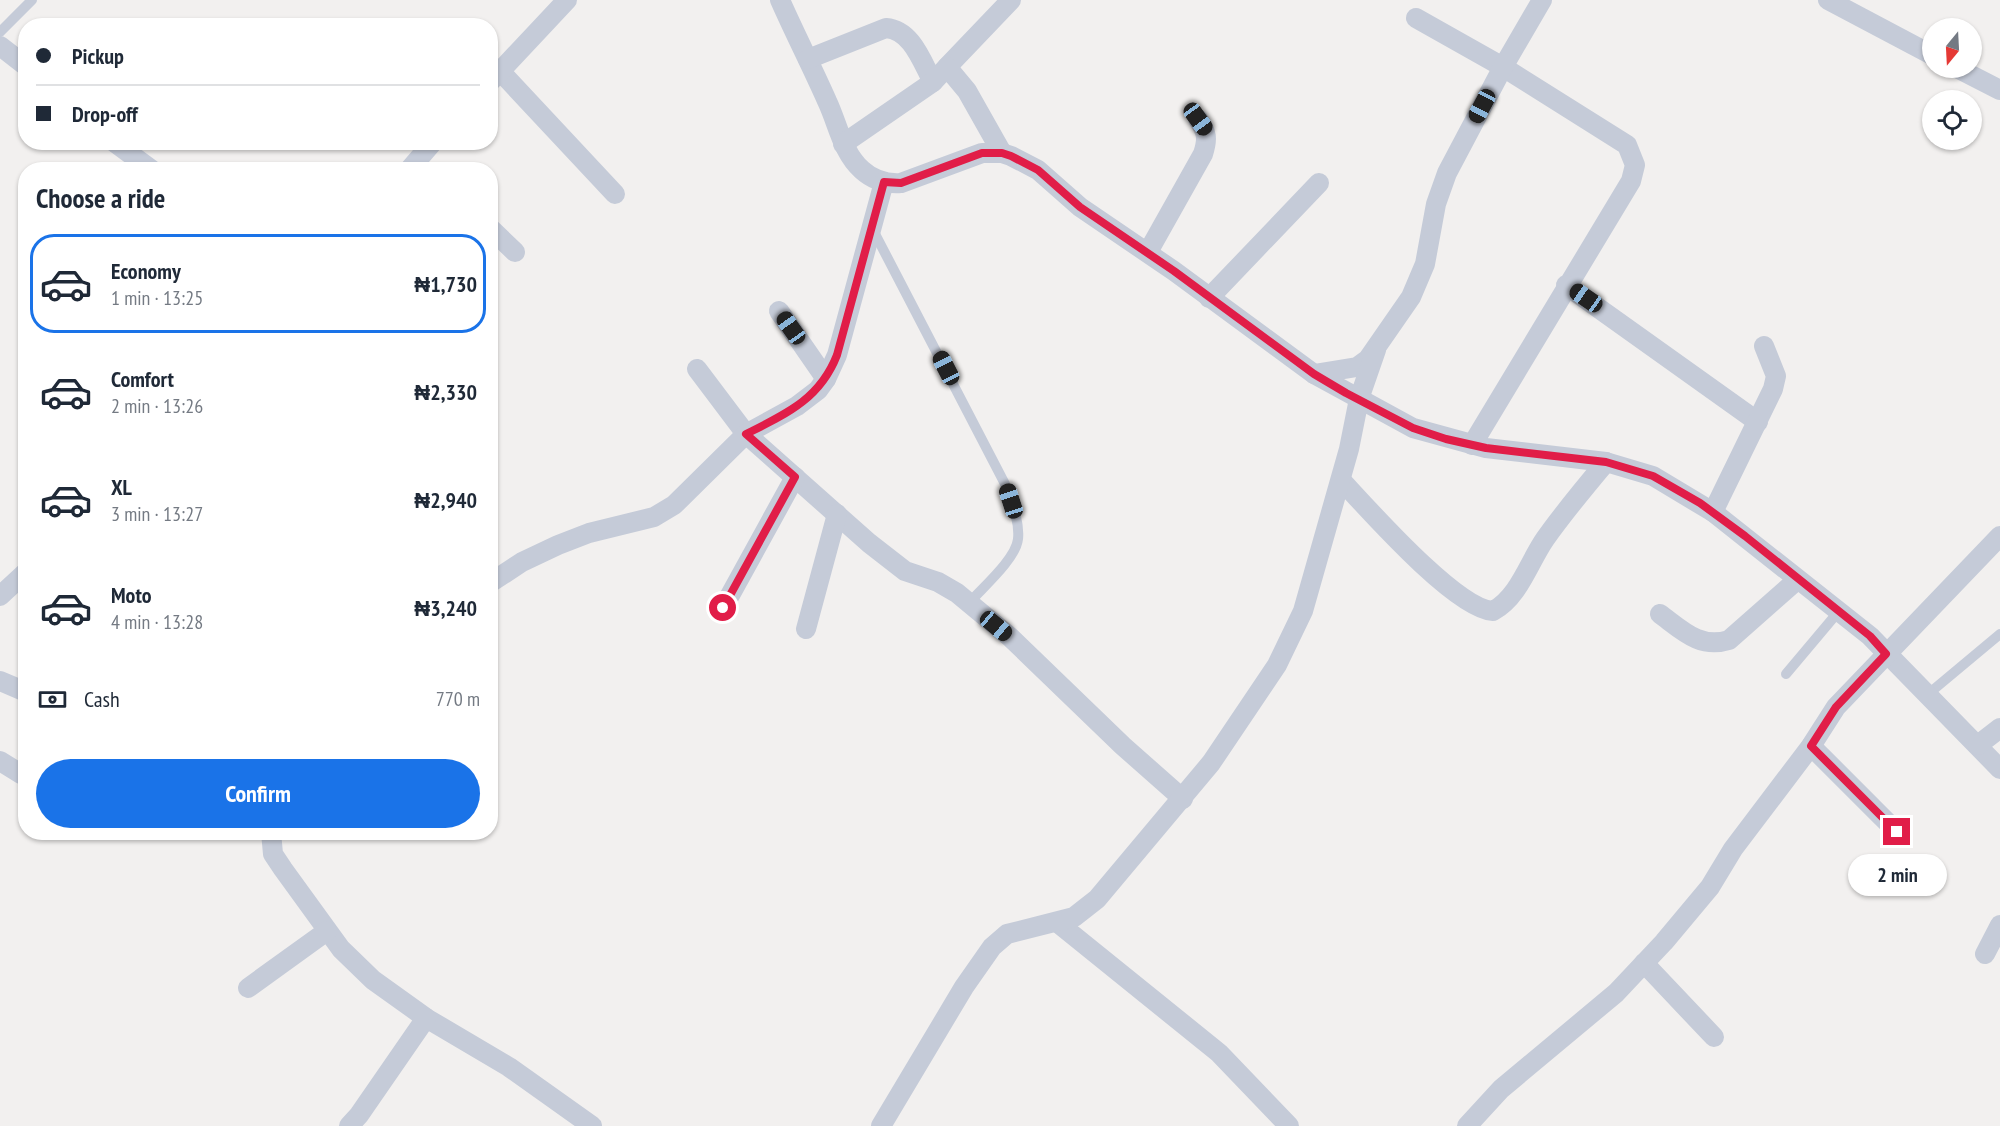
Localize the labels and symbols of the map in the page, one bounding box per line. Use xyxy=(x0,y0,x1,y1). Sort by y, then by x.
north arrow xyxy=(1922,18,1982,78)
car xyxy=(1466,86,1498,126)
car xyxy=(1180,99,1216,139)
car xyxy=(1566,280,1606,316)
car xyxy=(773,308,809,348)
car xyxy=(930,348,962,388)
car xyxy=(997,481,1025,521)
route start xyxy=(709,594,736,621)
car xyxy=(976,608,1016,644)
route end xyxy=(1883,818,1910,845)
callout: 2 min xyxy=(1848,853,1946,895)

